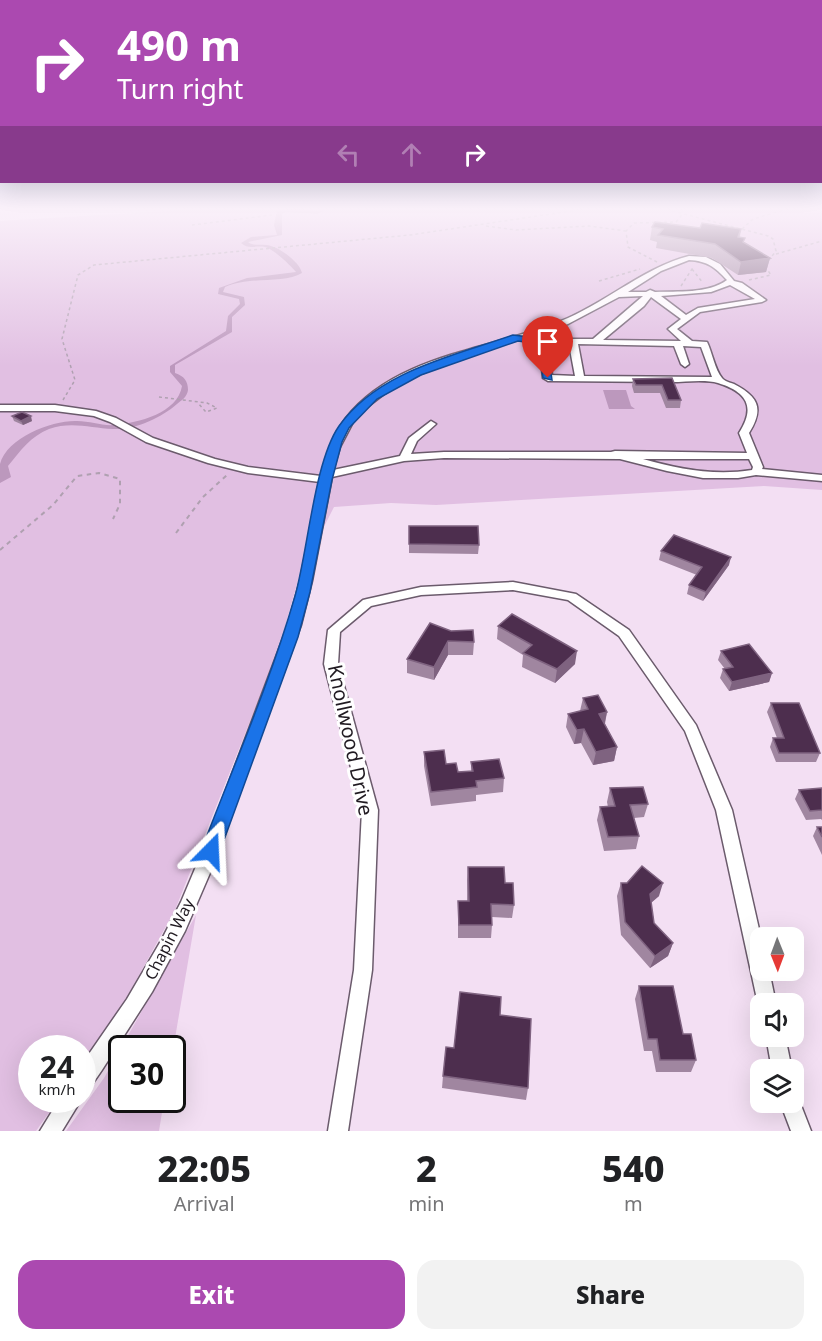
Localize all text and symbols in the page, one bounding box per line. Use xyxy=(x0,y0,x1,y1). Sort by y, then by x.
text: 490 m xyxy=(117,16,241,73)
icon: right xyxy=(18,24,96,102)
text: Turn right xyxy=(117,70,243,107)
icon: left xyxy=(332,138,365,171)
icon: ahead xyxy=(395,138,428,171)
icon: right xyxy=(458,138,491,171)
pin xyxy=(522,316,573,378)
icon: arrive xyxy=(531,325,564,358)
street label: Knollwood Drive xyxy=(322,662,380,818)
position arrow xyxy=(179,819,243,883)
street label: Chapin Way xyxy=(139,894,199,984)
north arrow xyxy=(750,927,804,981)
map controls xyxy=(750,927,804,1113)
button: sound xyxy=(750,993,804,1047)
speed limit sign: 30 xyxy=(108,1035,186,1113)
text: 24 xyxy=(40,1046,74,1087)
button: layers xyxy=(750,1059,804,1113)
text: km/h xyxy=(39,1079,75,1099)
text: 22:05 xyxy=(157,1144,251,1193)
text: 2 xyxy=(416,1144,437,1193)
text: 540 xyxy=(602,1144,665,1193)
text: Arrival xyxy=(174,1190,235,1217)
text: min xyxy=(408,1190,445,1217)
text: m xyxy=(624,1190,643,1217)
button: Exit xyxy=(18,1260,405,1329)
button: Share xyxy=(417,1260,804,1329)

